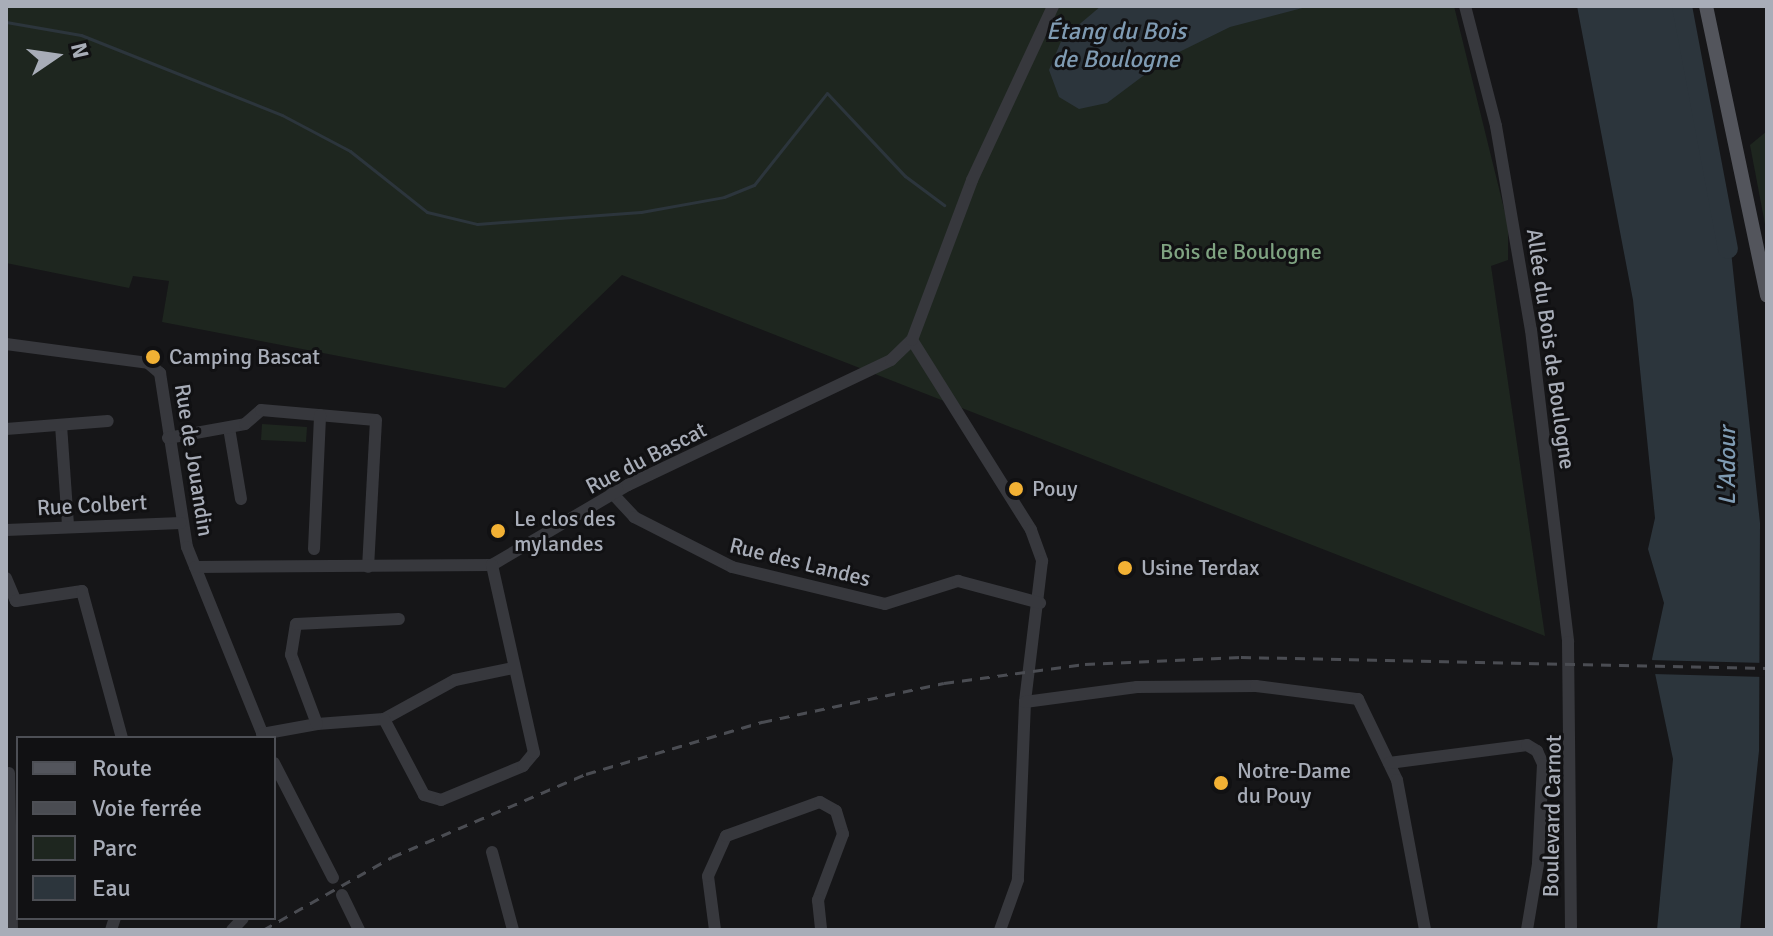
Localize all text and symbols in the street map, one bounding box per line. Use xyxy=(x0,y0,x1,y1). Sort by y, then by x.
north arrow xyxy=(16,16,96,96)
water label: Étang du Bois de Boulogne xyxy=(1046,18,1186,74)
text: N xyxy=(65,40,95,61)
street label: Allée du Bois de Boulogne xyxy=(1521,227,1581,471)
park label: Bois de Boulogne xyxy=(1160,239,1322,265)
place label: Camping Bascat xyxy=(169,344,320,370)
marker: Camping Bascat xyxy=(144,348,162,366)
street label: Rue de Jouandin xyxy=(169,382,219,538)
street label: Rue du Bascat xyxy=(581,416,711,500)
water label: L'Adour xyxy=(1714,427,1742,505)
place label: Pouy xyxy=(1032,476,1078,502)
marker: Pouy xyxy=(1007,480,1025,498)
street label: Rue Colbert xyxy=(36,489,148,521)
place label: Le clos des mylandes xyxy=(514,505,616,556)
marker: Le clos des mylandes xyxy=(489,522,507,540)
street label: Rue des Landes xyxy=(727,532,873,592)
place label: Usine Terdax xyxy=(1141,555,1259,581)
marker: Usine Terdax xyxy=(1116,559,1134,577)
street label: Boulevard Carnot xyxy=(1537,734,1567,898)
legend xyxy=(16,736,276,920)
text: Route xyxy=(92,753,152,783)
place label: Notre-Dame du Pouy xyxy=(1237,757,1351,808)
marker: Notre-Dame du Pouy xyxy=(1212,774,1230,792)
text: Voie ferrée xyxy=(92,793,202,823)
text: Parc xyxy=(92,833,137,863)
text: Eau xyxy=(92,873,131,903)

